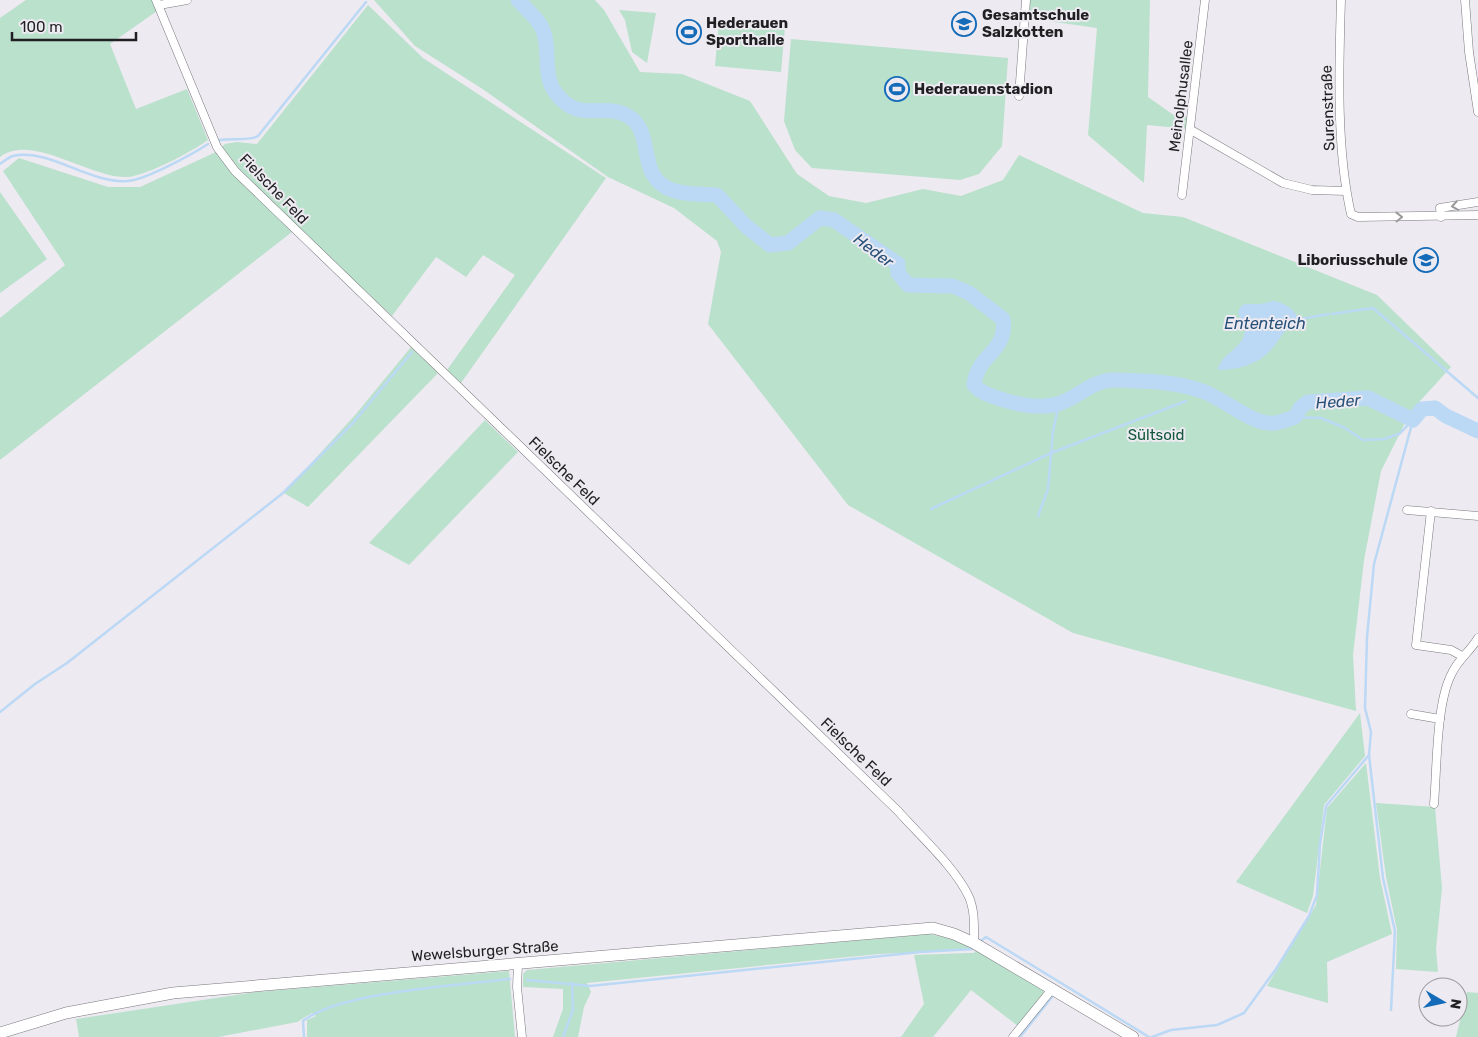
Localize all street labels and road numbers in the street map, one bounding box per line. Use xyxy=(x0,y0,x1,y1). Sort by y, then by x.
street label: Meinolphusallee xyxy=(1165,39,1197,153)
street label: Surenstraße xyxy=(1318,65,1338,151)
street label: Fielsche Feld xyxy=(236,150,312,228)
street label: Fielsche Feld xyxy=(525,433,603,509)
street label: Fielsche Feld xyxy=(817,714,895,790)
street label: Wewelsburger Straße xyxy=(411,937,559,965)

